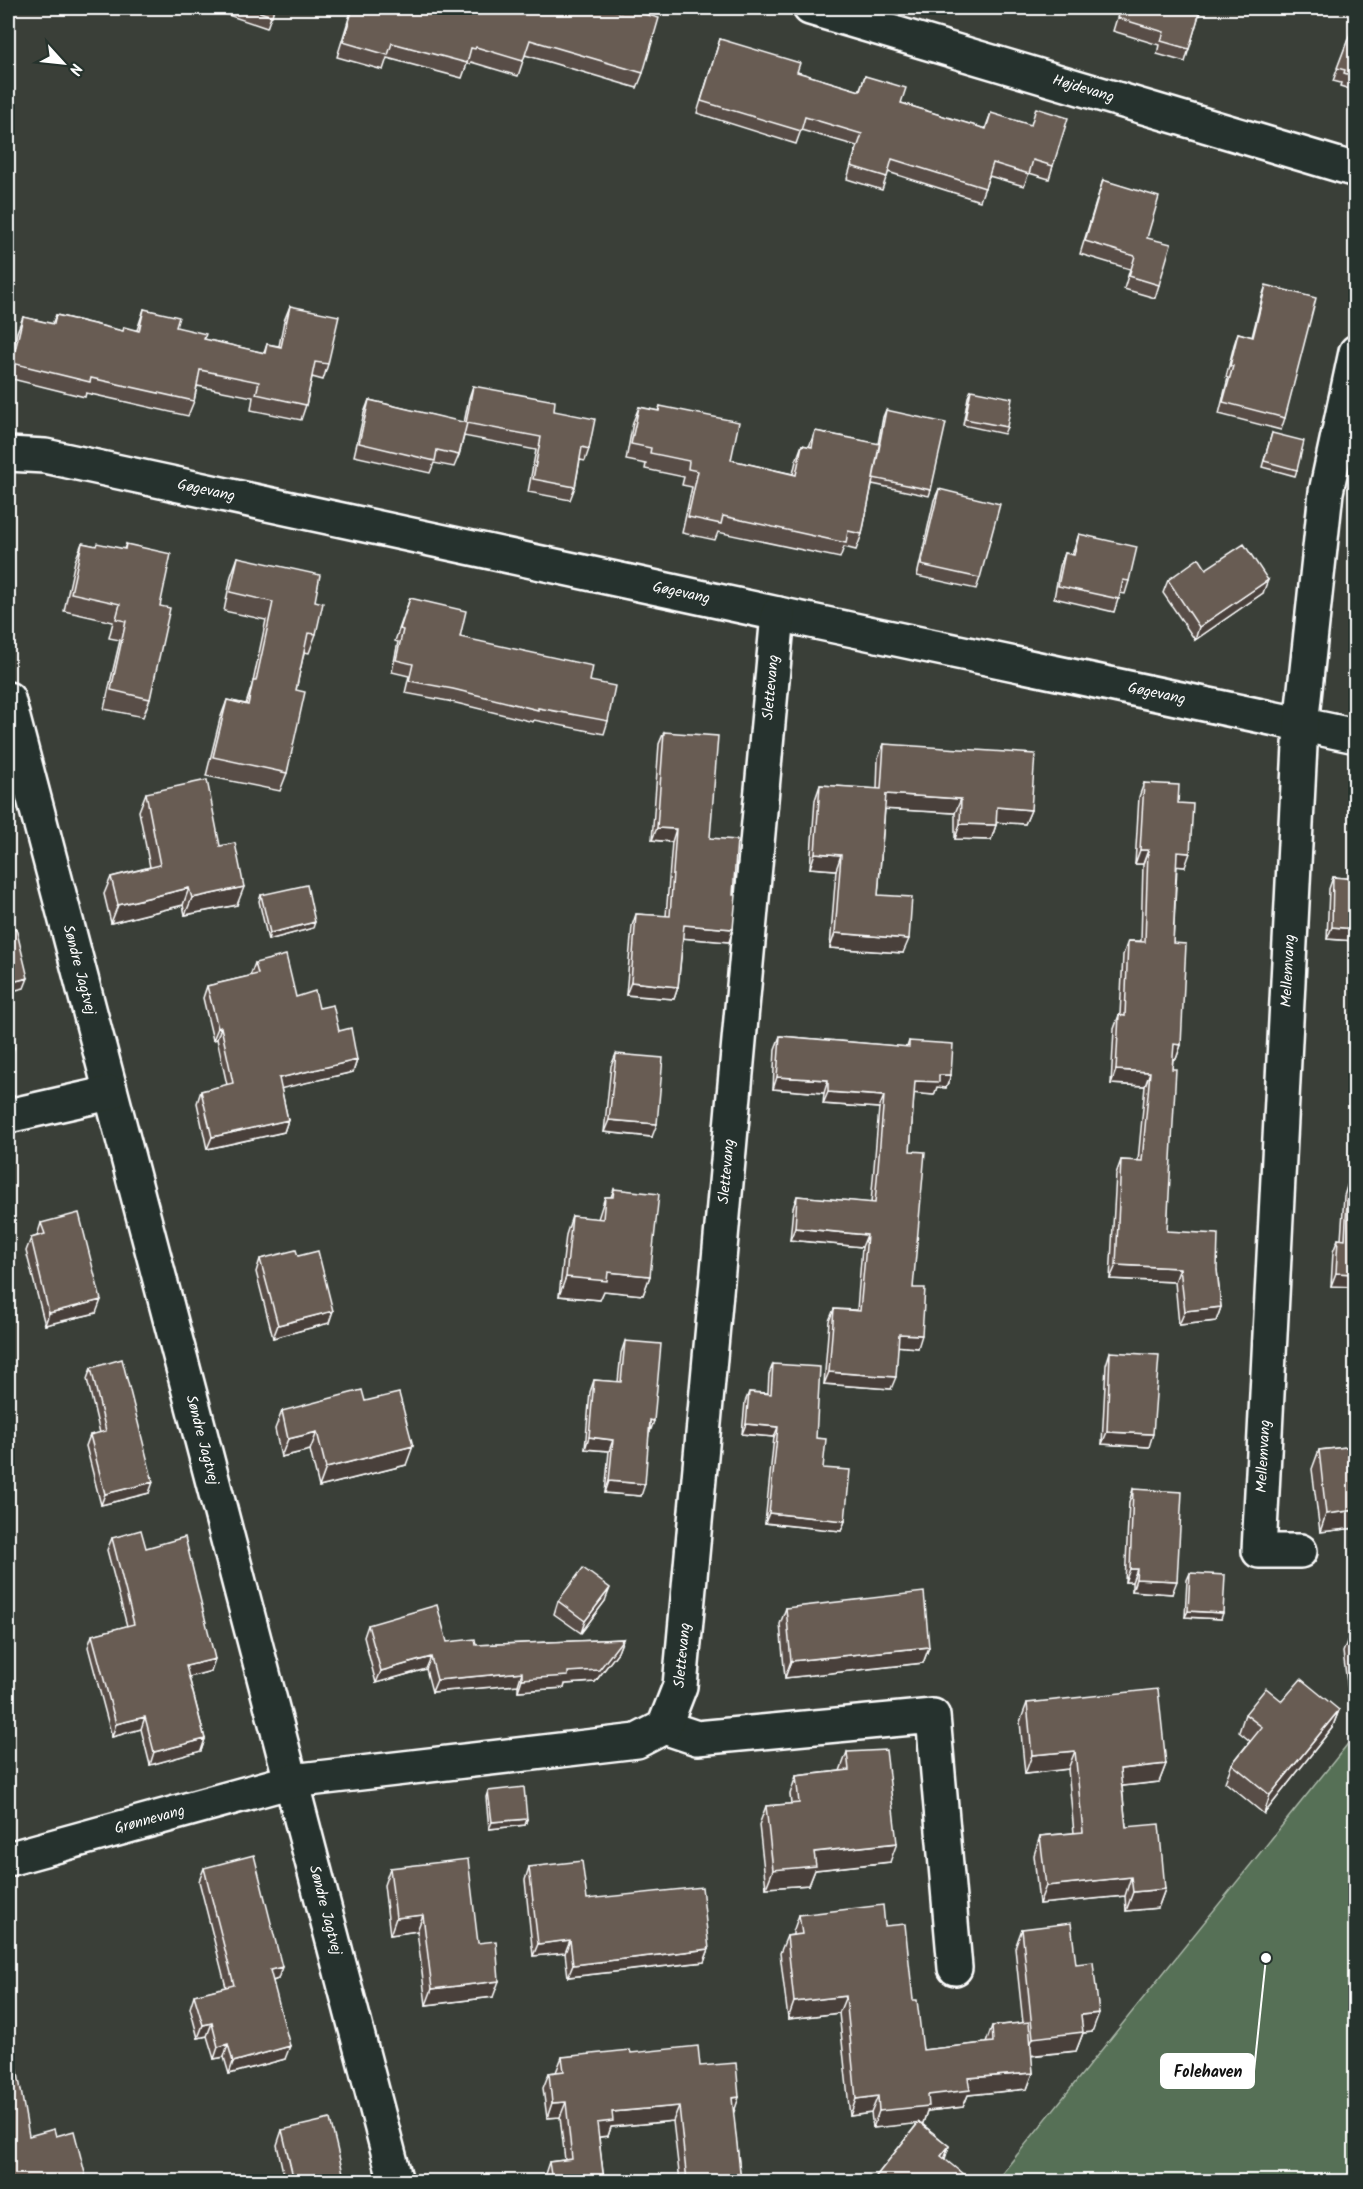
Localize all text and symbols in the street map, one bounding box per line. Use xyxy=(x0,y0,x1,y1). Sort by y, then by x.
north arrow xyxy=(33,33,93,93)
text: N xyxy=(62,59,88,79)
street label: Højdevang xyxy=(1049,69,1117,110)
street label: Gøgevang xyxy=(175,473,237,509)
street label: Gøgevang xyxy=(650,575,712,611)
street label: Slettevang xyxy=(756,654,786,721)
street label: Gøgevang xyxy=(1126,676,1188,712)
street label: Søndre Jagtvej xyxy=(56,922,102,1019)
street label: Mellemvang xyxy=(1275,934,1302,1008)
street label: Slettevang xyxy=(712,1138,742,1205)
street label: Søndre Jagtvej xyxy=(179,1393,225,1489)
street label: Mellemvang xyxy=(1250,1419,1278,1493)
street label: Slettevang xyxy=(668,1622,698,1689)
street label: Grønnevang xyxy=(112,1799,188,1841)
street label: Søndre Jagtvej xyxy=(302,1863,348,1959)
callout: Folehaven xyxy=(1161,2054,1254,2088)
text: Folehaven xyxy=(1174,2060,1242,2085)

